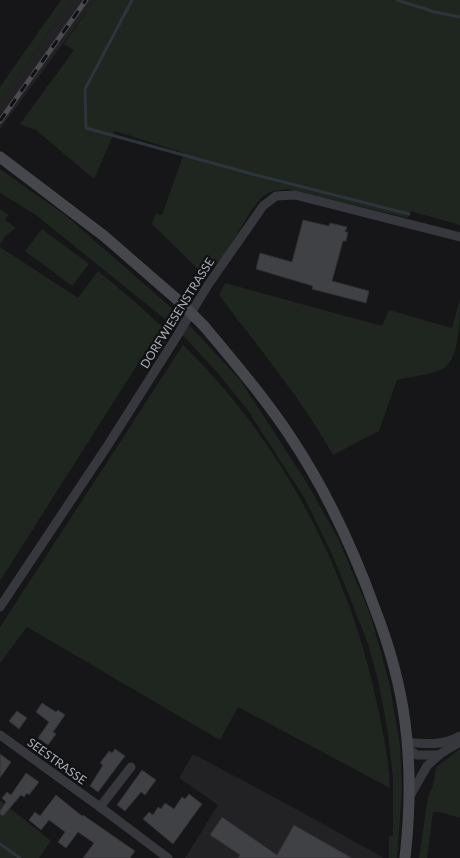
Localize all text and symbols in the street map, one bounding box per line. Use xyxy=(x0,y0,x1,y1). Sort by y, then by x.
street label: DORFWIESENSTRASSE xyxy=(137,255,217,371)
street label: SEESTRASSE xyxy=(24,734,90,788)

